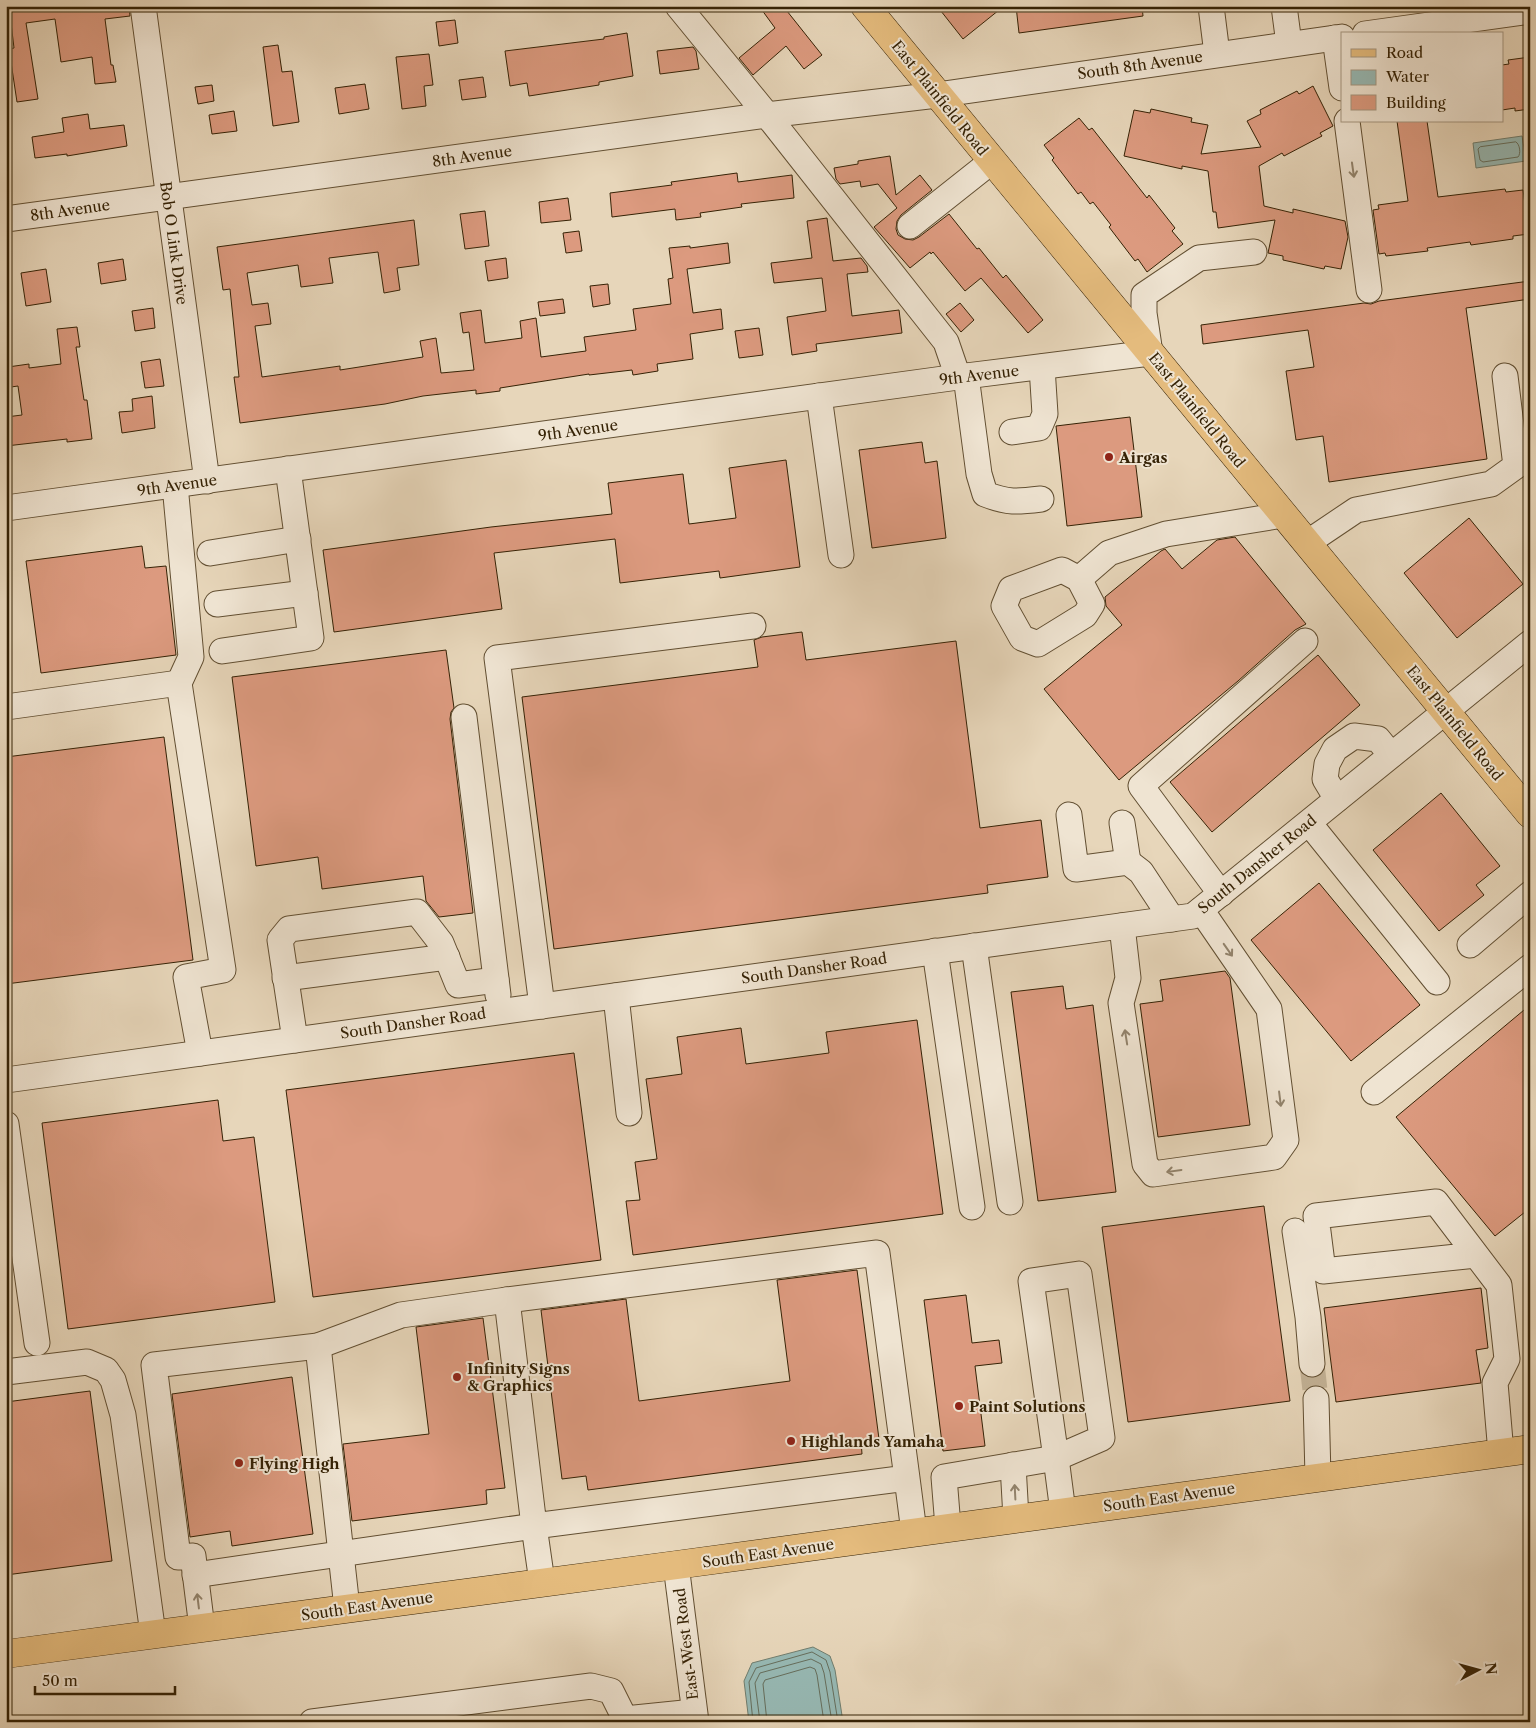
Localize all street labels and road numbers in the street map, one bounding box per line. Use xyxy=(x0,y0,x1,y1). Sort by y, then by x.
street label: East Plainfield Road xyxy=(888,37,992,159)
street label: South 8th Avenue xyxy=(1076,47,1204,83)
street label: 8th Avenue xyxy=(431,141,513,171)
street label: Bob O Link Drive xyxy=(156,180,192,306)
street label: 8th Avenue xyxy=(29,195,111,225)
street label: East Plainfield Road xyxy=(1145,349,1249,471)
street label: 9th Avenue xyxy=(938,361,1020,389)
street label: 9th Avenue xyxy=(537,415,619,445)
street label: 9th Avenue xyxy=(136,470,218,500)
street label: East Plainfield Road xyxy=(1403,662,1507,784)
street label: South Dansher Road xyxy=(1194,810,1320,918)
street label: South Dansher Road xyxy=(740,948,888,988)
street label: South Dansher Road xyxy=(339,1003,487,1043)
street label: South East Avenue xyxy=(1102,1478,1236,1516)
street label: South East Avenue xyxy=(701,1534,835,1572)
street label: South East Avenue xyxy=(300,1587,434,1625)
street label: East-West Road xyxy=(670,1587,702,1701)

